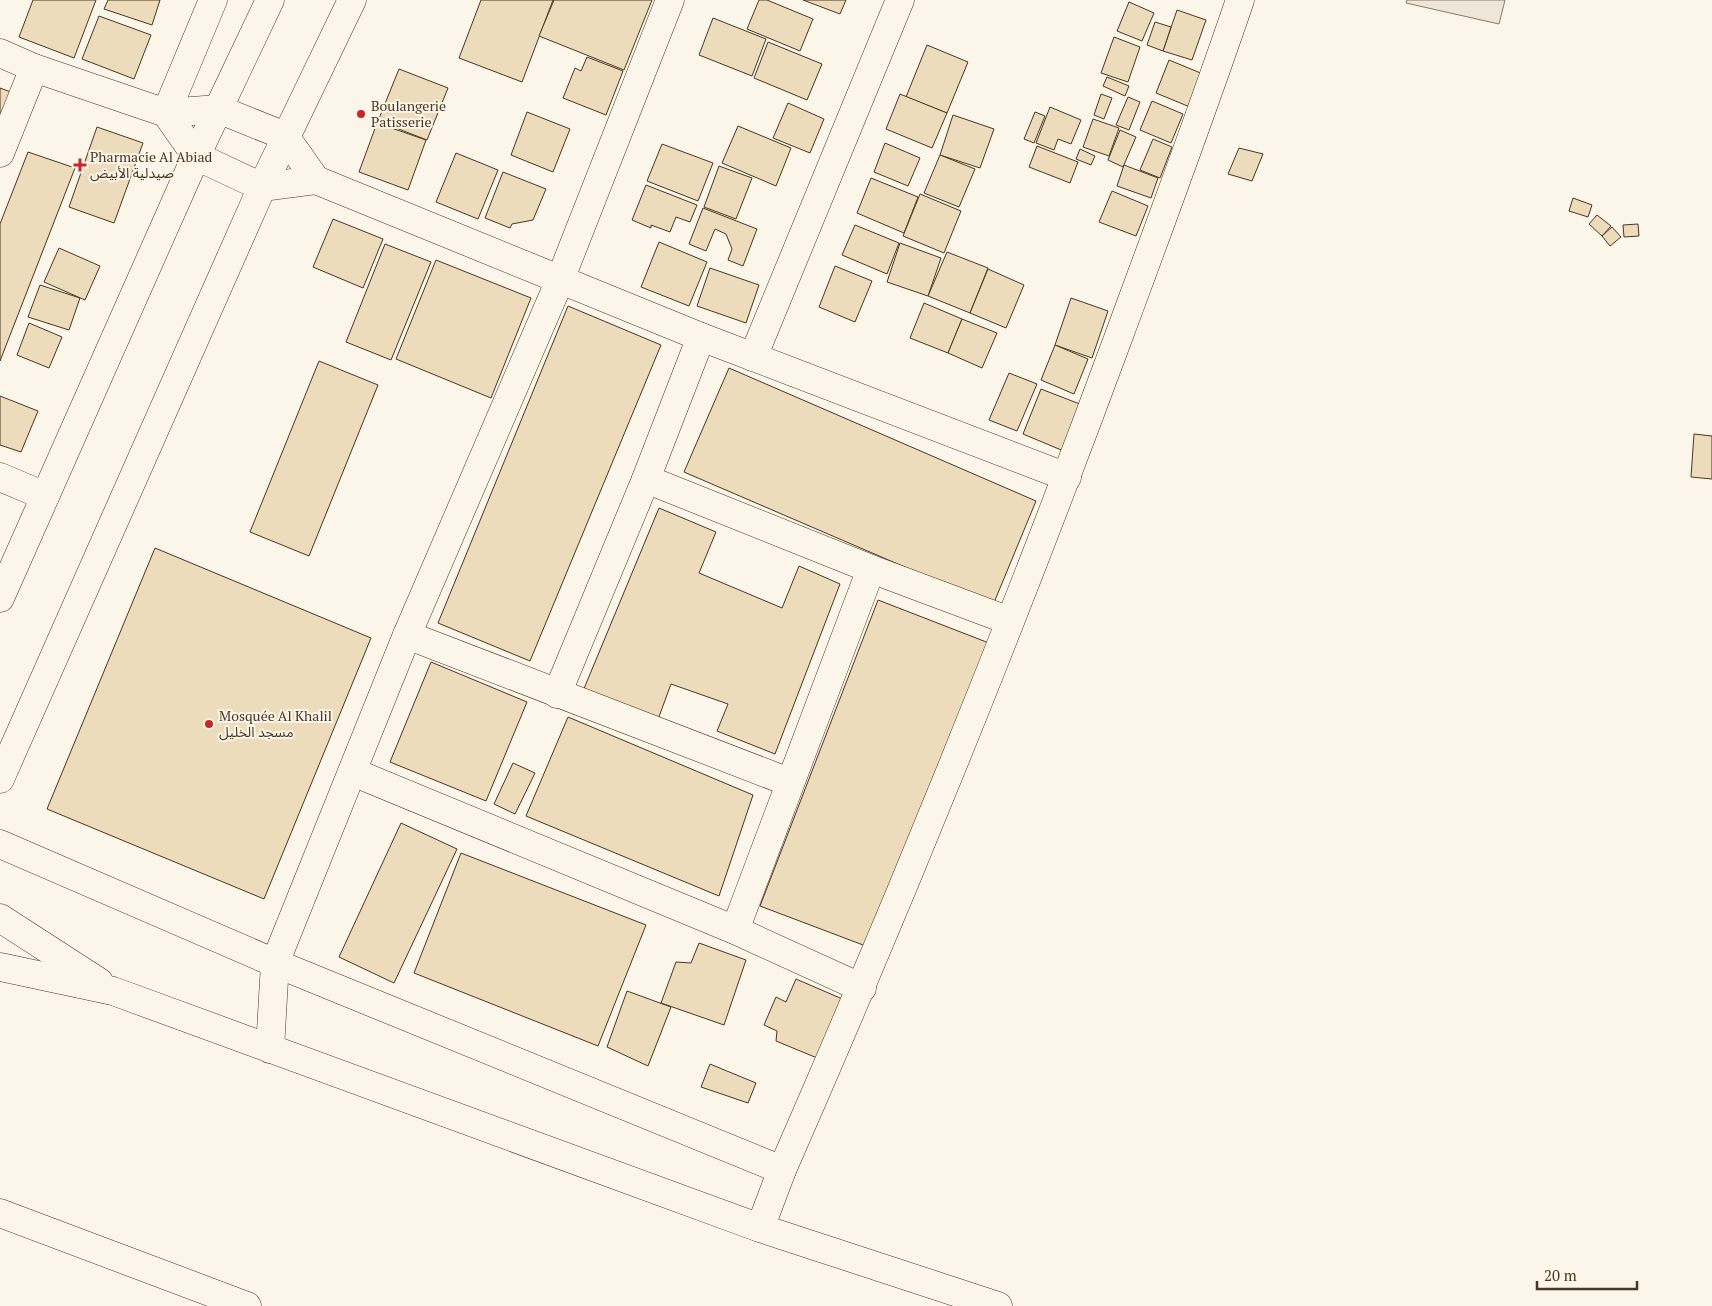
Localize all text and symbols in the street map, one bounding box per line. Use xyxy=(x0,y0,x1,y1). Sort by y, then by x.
place label: Boulangerie Patisserie xyxy=(371,96,446,131)
marker: Boulangerie Patisserie xyxy=(355,108,367,120)
place label: Pharmacie Al Abiad صيدلية الأبيض xyxy=(90,147,212,182)
marker: Pharmacie Al Abiad صيدلية الأبيض xyxy=(74,159,86,171)
place label: Mosquée Al Khalil مسجد الخليل xyxy=(219,706,332,741)
marker: Mosquée Al Khalil مسجد الخليل xyxy=(203,718,215,730)
scale bar xyxy=(1537,1258,1637,1290)
text: 20 m xyxy=(1544,1265,1577,1285)

